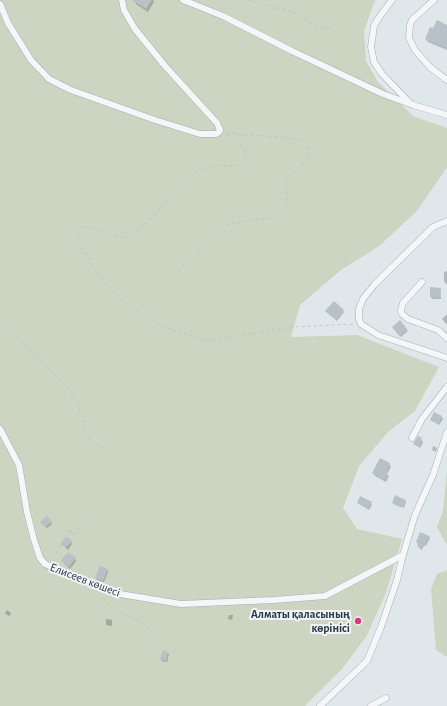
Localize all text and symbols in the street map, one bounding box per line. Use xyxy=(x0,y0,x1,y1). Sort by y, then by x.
street label: Елисеев көшесі xyxy=(48,560,122,600)
place label: Алматы қаласының көрінісі xyxy=(251,607,350,635)
marker: Алматы қаласының көрінісі xyxy=(353,616,363,626)

